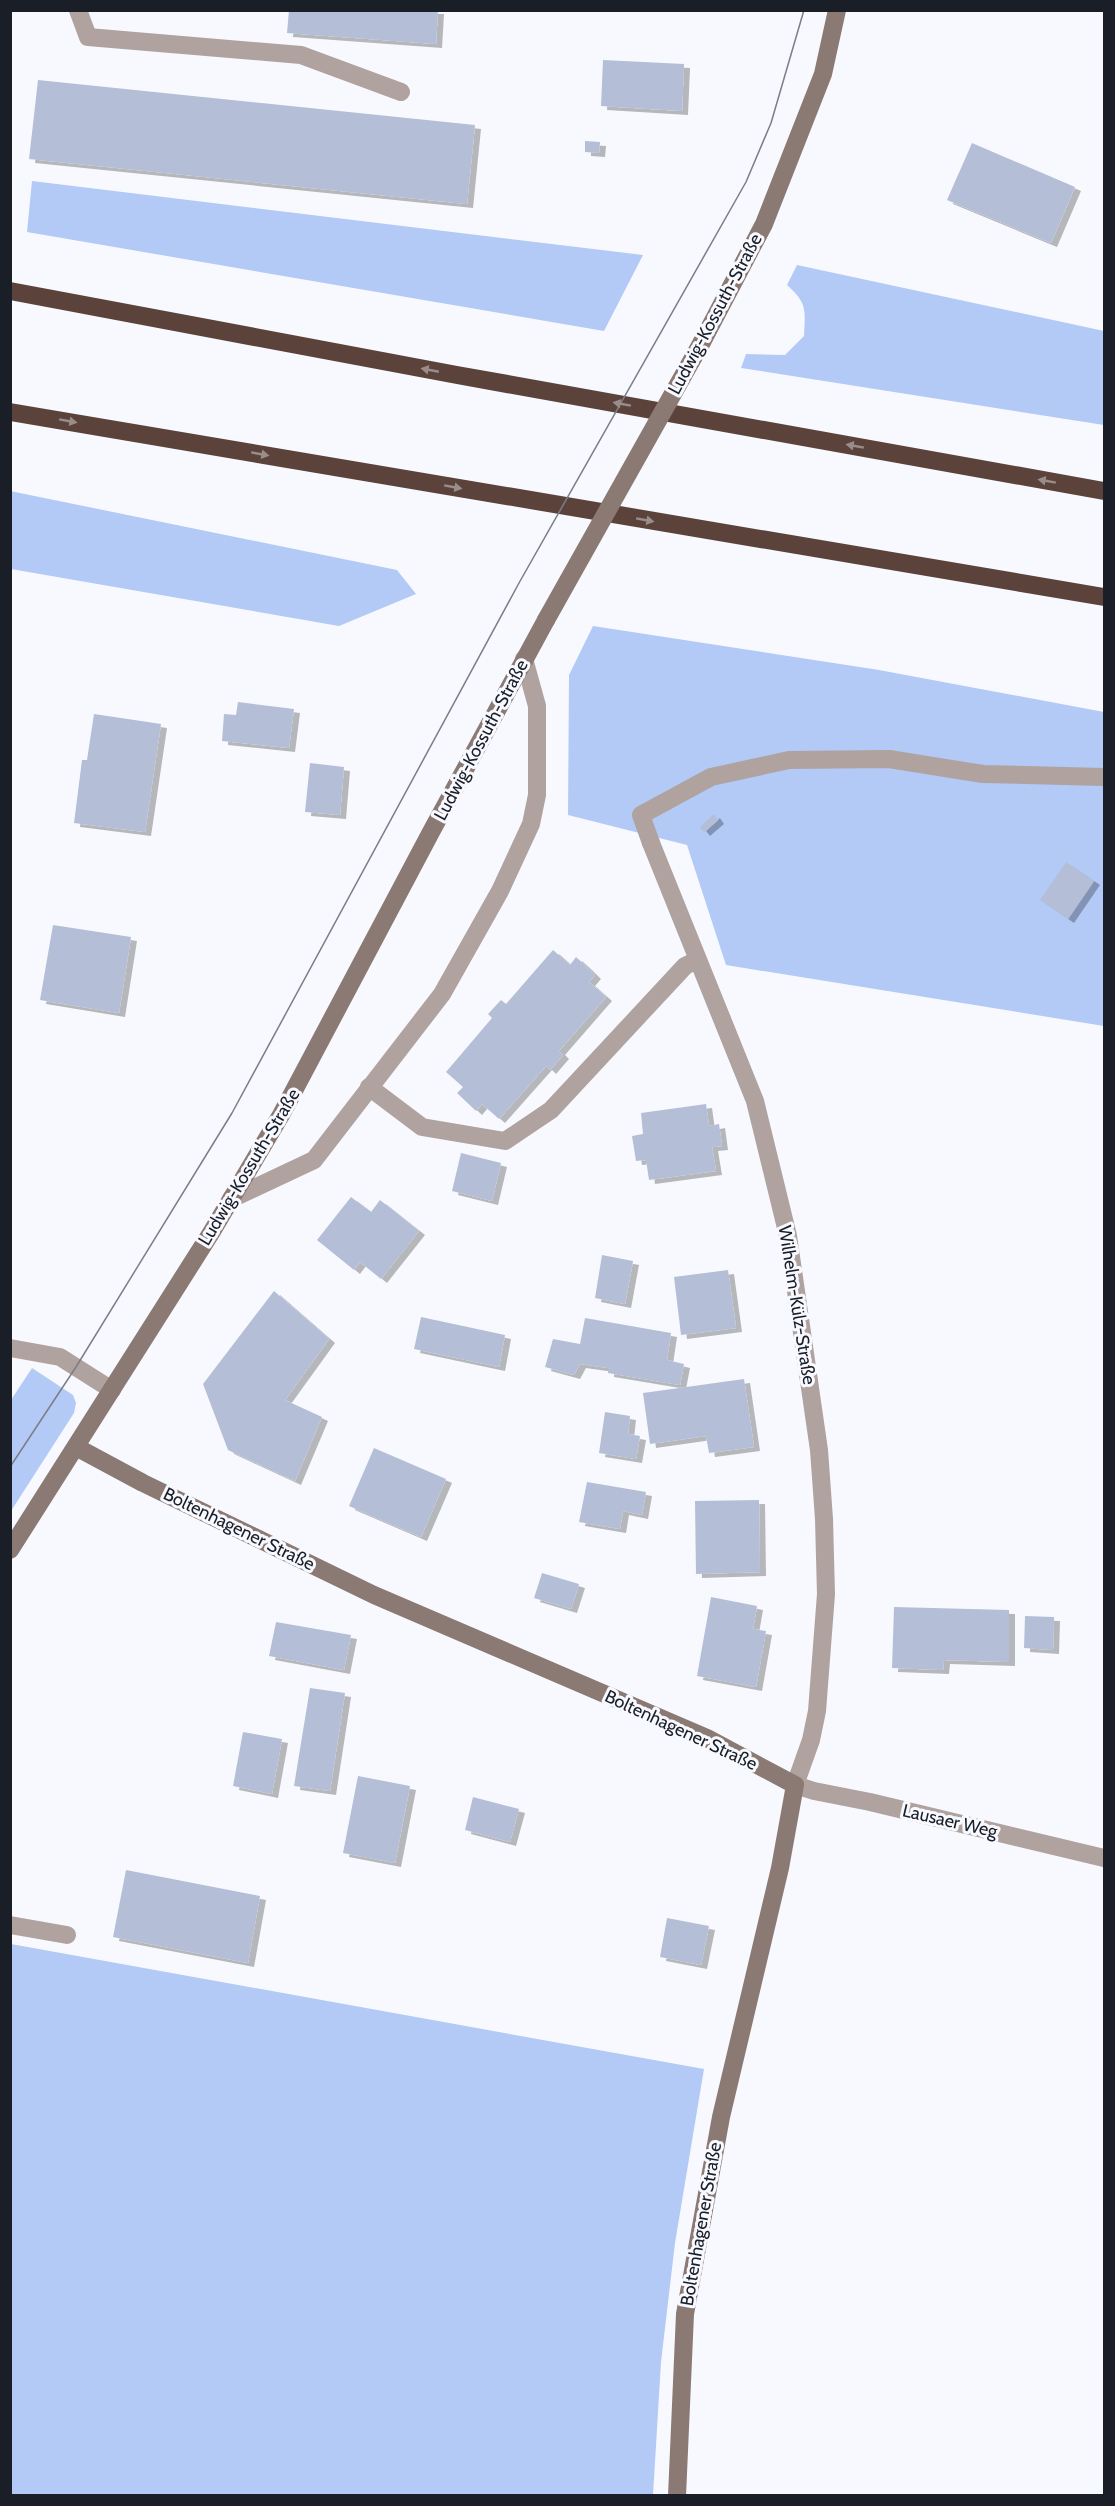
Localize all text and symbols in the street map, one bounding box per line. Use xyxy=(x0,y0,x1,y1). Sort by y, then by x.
street label: Ludwig-Kossuth-Straße xyxy=(663,230,767,398)
one-way arrow xyxy=(420,365,439,374)
one-way arrow xyxy=(612,399,631,408)
one-way arrow xyxy=(59,417,78,426)
one-way arrow xyxy=(845,441,864,450)
one-way arrow xyxy=(251,450,270,459)
one-way arrow xyxy=(1037,476,1056,485)
one-way arrow xyxy=(443,482,462,491)
one-way arrow xyxy=(636,515,655,524)
street label: Ludwig-Kossuth-Straße xyxy=(429,656,533,824)
street label: Ludwig-Kossuth-Straße xyxy=(194,1085,304,1249)
street label: Wilhelm-Külz-Straße xyxy=(774,1224,820,1386)
street label: Boltenhagener Straße xyxy=(160,1483,318,1575)
street label: Boltenhagener Straße xyxy=(601,1685,761,1775)
street label: Lausaer Weg xyxy=(900,1799,1001,1843)
street label: Boltenhagener Straße xyxy=(676,2140,726,2308)

